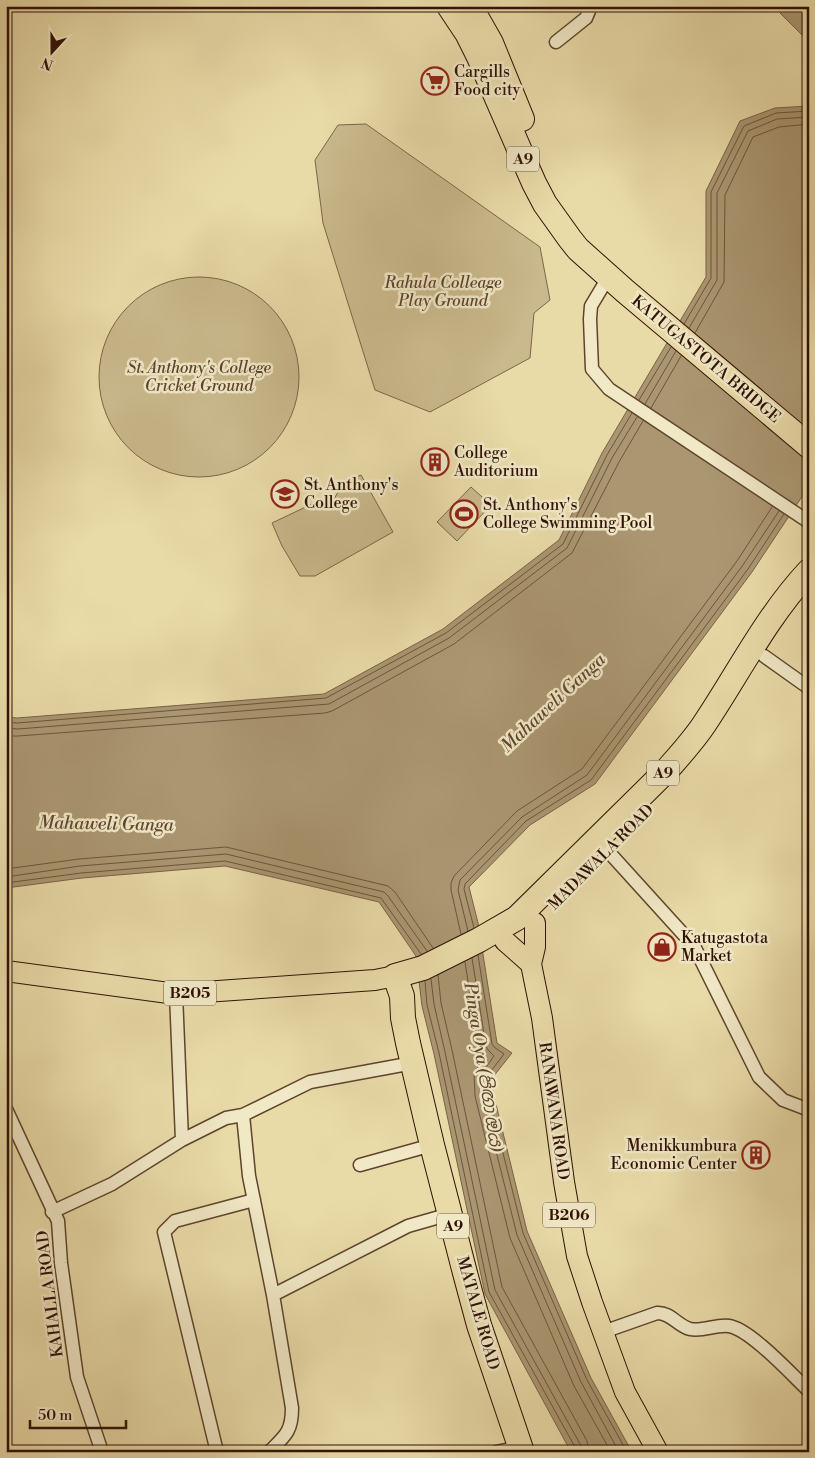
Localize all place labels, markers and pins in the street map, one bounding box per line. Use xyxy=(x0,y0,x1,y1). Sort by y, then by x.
place label: Cargills Food city xyxy=(454,62,521,100)
supermarket icon: Cargills Food city xyxy=(420,66,450,96)
place label: College Auditorium xyxy=(453,443,538,481)
building icon: College Auditorium xyxy=(420,447,450,477)
place label: St. Anthony's College xyxy=(304,475,398,513)
school or university icon: St. Anthony's College xyxy=(270,479,300,509)
place label: St. Anthony's College Swimming Pool xyxy=(483,495,653,533)
sports icon: St. Anthony's College Swimming Pool xyxy=(449,499,479,529)
place label: Katugastota Market xyxy=(681,928,769,966)
shop icon: Katugastota Market xyxy=(647,932,677,962)
place label: Menikkumbura Economic Center xyxy=(611,1136,738,1174)
building icon: Menikkumbura Economic Center xyxy=(741,1140,771,1170)

